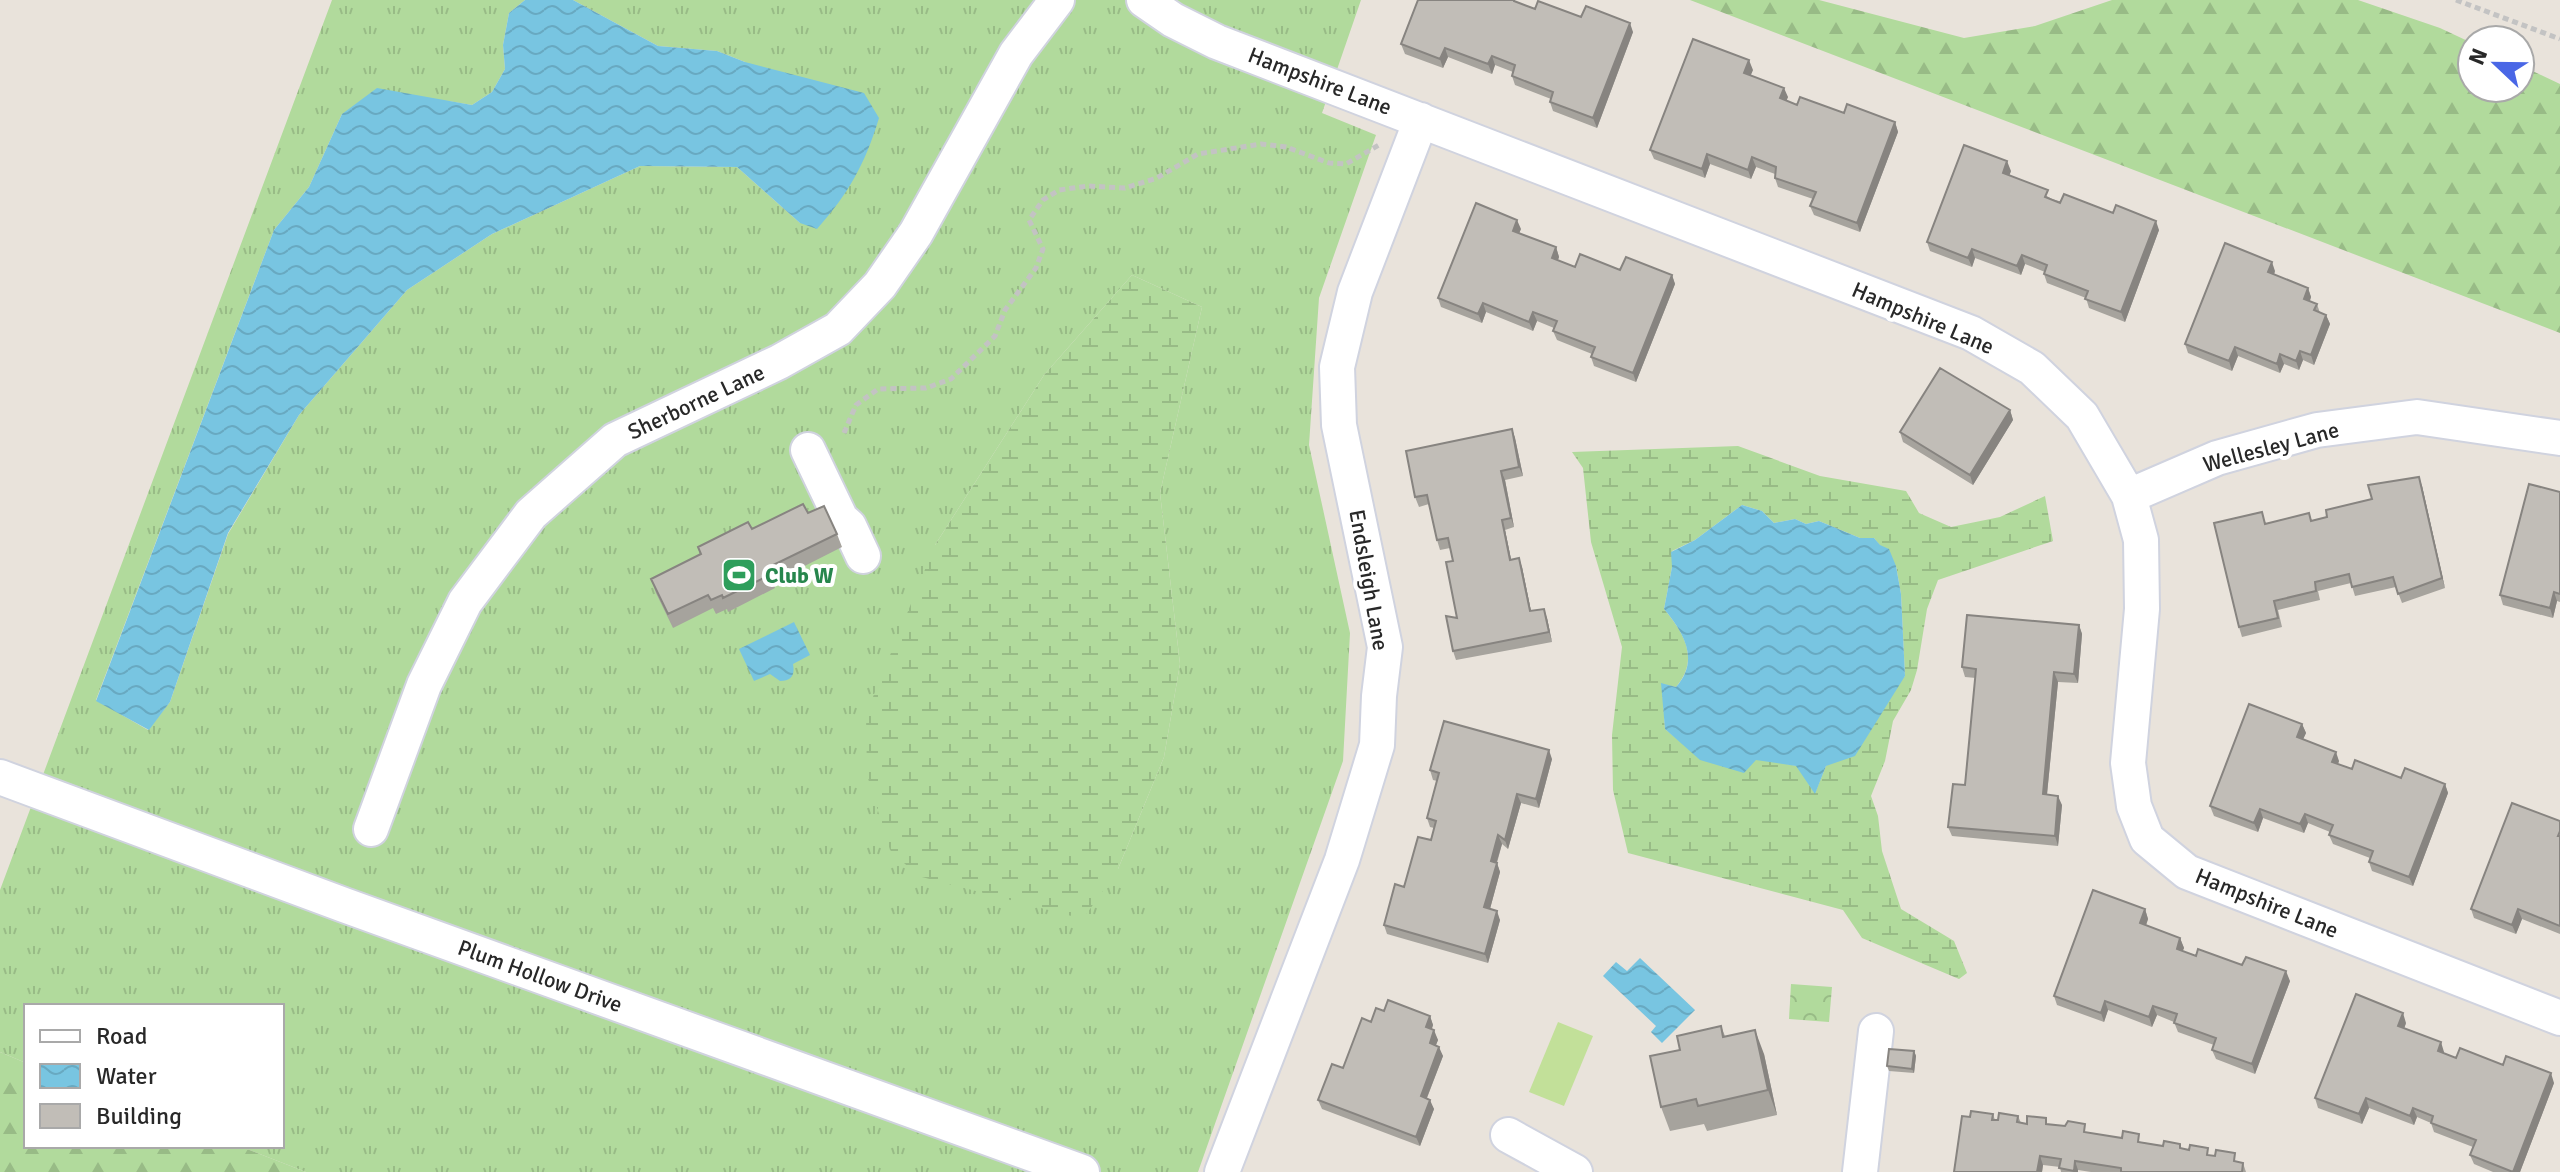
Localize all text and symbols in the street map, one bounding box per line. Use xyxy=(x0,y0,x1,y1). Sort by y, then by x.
north arrow xyxy=(2456,24,2536,104)
street label: Hampshire Lane xyxy=(1244,41,1396,121)
text: N xyxy=(2463,45,2493,69)
street label: Hampshire Lane xyxy=(1848,276,1998,360)
street label: Sherborne Lane xyxy=(623,359,769,445)
street label: Wellesley Lane xyxy=(2200,416,2342,478)
street label: Endsleigh Lane xyxy=(1343,507,1395,653)
sports icon: Club W xyxy=(720,556,758,594)
place label: Club W xyxy=(765,562,834,589)
street label: Hampshire Lane xyxy=(2192,862,2342,944)
street label: Plum Hollow Drive xyxy=(454,934,626,1018)
legend xyxy=(24,1004,284,1148)
text: Road xyxy=(96,1021,147,1051)
text: Water xyxy=(96,1061,157,1091)
text: Building xyxy=(96,1101,182,1131)

